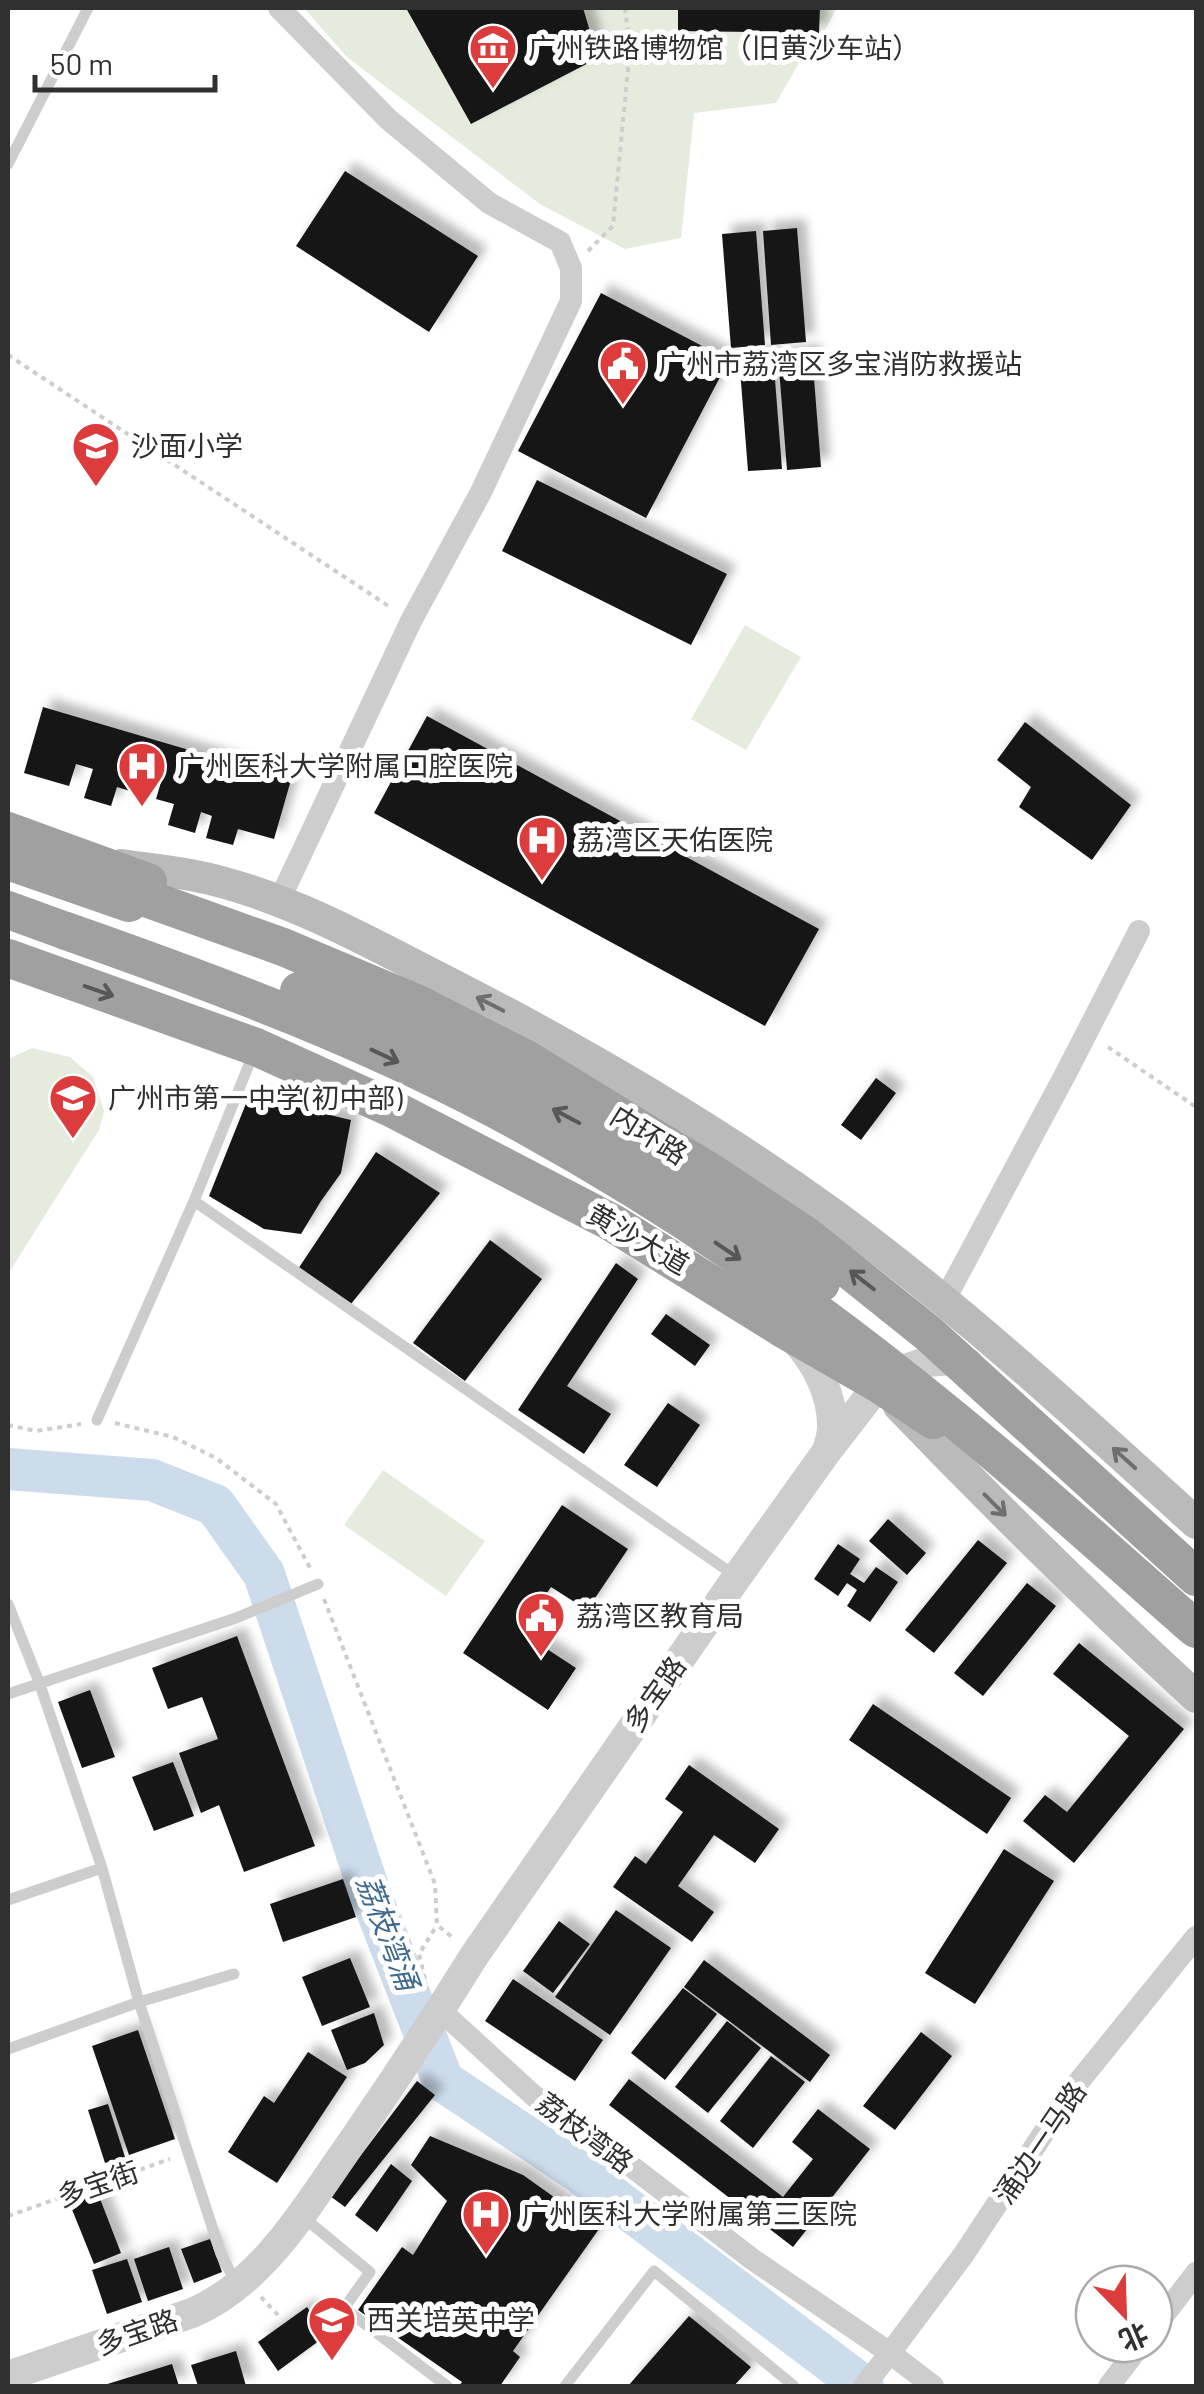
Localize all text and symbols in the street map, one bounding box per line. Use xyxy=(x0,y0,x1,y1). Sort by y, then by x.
museum icon: 广州铁路博物馆（旧黄沙车站） xyxy=(467,22,519,90)
scale bar xyxy=(35,30,215,92)
place label: 广州铁路博物馆（旧黄沙车站） xyxy=(528,30,920,64)
text: 50 m xyxy=(50,45,113,81)
public building icon: 广州市荔湾区多宝消防救援站 xyxy=(597,338,649,406)
place label: 广州市荔湾区多宝消防救援站 xyxy=(658,346,1022,380)
school or university icon: 沙面小学 xyxy=(70,420,122,488)
place label: 沙面小学 xyxy=(131,428,243,462)
hospital icon: 广州医科大学附属口腔医院 xyxy=(116,740,168,808)
place label: 广州医科大学附属口腔医院 xyxy=(177,748,513,782)
hospital icon: 荔湾区天佑医院 xyxy=(516,814,568,882)
place label: 荔湾区天佑医院 xyxy=(577,822,773,856)
one-way arrow xyxy=(83,983,114,1001)
one-way arrow xyxy=(475,994,505,1013)
one-way arrow xyxy=(369,1048,400,1066)
school or university icon: 广州市第一中学(初中部) xyxy=(47,1072,99,1140)
place label: 广州市第一中学(初中部) xyxy=(108,1080,403,1114)
street label: 内环路 xyxy=(605,1097,694,1171)
one-way arrow xyxy=(552,1106,582,1125)
street label: 黄沙大道 xyxy=(581,1195,696,1281)
one-way arrow xyxy=(713,1240,741,1261)
one-way arrow xyxy=(849,1270,876,1291)
one-way arrow xyxy=(1112,1447,1137,1470)
one-way arrow xyxy=(982,1492,1007,1517)
public building icon: 荔湾区教育局 xyxy=(515,1590,567,1658)
place label: 荔湾区教育局 xyxy=(576,1598,744,1632)
street label: 多宝路 xyxy=(616,1649,692,1738)
water label: 荔枝湾涌 xyxy=(351,1870,428,1998)
street label: 涌边一马路 xyxy=(986,2075,1092,2210)
street label: 荔枝湾路 xyxy=(531,2085,641,2179)
street label: 多宝街 xyxy=(52,2153,143,2213)
hospital icon: 广州医科大学附属第三医院 xyxy=(460,2188,512,2256)
place label: 广州医科大学附属第三医院 xyxy=(521,2196,857,2230)
north arrow xyxy=(1074,2264,1174,2364)
school or university icon: 西关培英中学 xyxy=(306,2294,358,2362)
street label: 多宝路 xyxy=(91,2301,182,2361)
place label: 西关培英中学 xyxy=(367,2302,535,2336)
text: 北 xyxy=(1115,2317,1154,2359)

